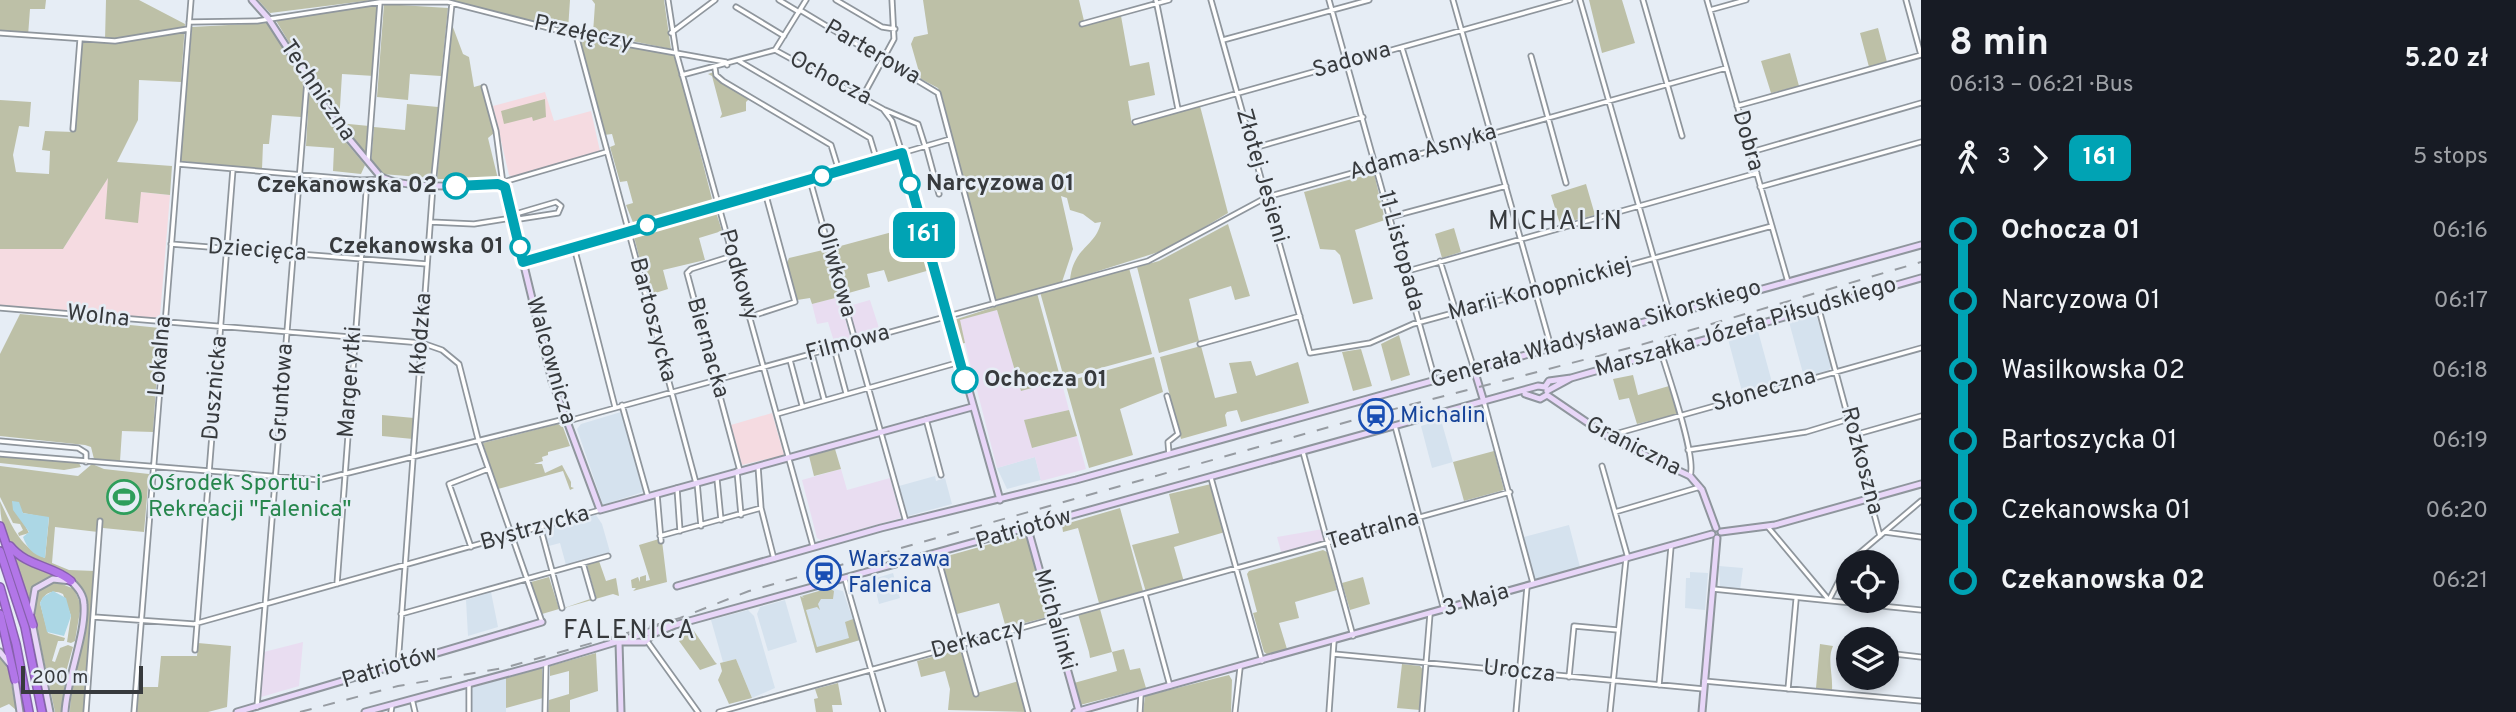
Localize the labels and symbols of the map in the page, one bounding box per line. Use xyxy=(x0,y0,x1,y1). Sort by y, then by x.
street label: Przełęczy xyxy=(531,9,635,59)
street label: Parterowa xyxy=(819,14,925,92)
street label: Techniczna xyxy=(273,35,361,147)
street label: Sadowa xyxy=(1310,36,1394,86)
street label: Ochocza xyxy=(784,45,876,113)
street label: Złotej Jesieni xyxy=(1228,105,1294,247)
street label: Dobra xyxy=(1725,107,1769,175)
street label: Adama Asnyka xyxy=(1346,118,1500,188)
unlabelled marker xyxy=(812,166,832,186)
place label: Narcyzowa 01 xyxy=(926,170,1074,199)
place label: Czekanowska 02 xyxy=(257,172,437,201)
marker: Czekanowska 02 xyxy=(443,173,469,199)
marker: Narcyzowa 01 xyxy=(900,174,920,194)
street label: 11 Listopada xyxy=(1370,187,1430,315)
district label: MICHALIN xyxy=(1488,206,1624,239)
line badge: 161 xyxy=(884,212,964,258)
unlabelled marker xyxy=(637,215,657,235)
street label: Oliwkowa xyxy=(808,219,862,321)
street label: Podkowy xyxy=(711,226,765,324)
street label: Dziecięca xyxy=(207,233,307,269)
place label: Czekanowska 01 xyxy=(329,233,504,262)
marker: Czekanowska 01 xyxy=(510,237,530,257)
street label: Marii Konopnickiej xyxy=(1445,252,1635,328)
street label: Bartoszycka xyxy=(622,255,682,385)
street label: Marszałka Józefa Piłsudskiego xyxy=(1592,271,1900,385)
street label: Generała Władysława Sikorskiego xyxy=(1427,274,1765,396)
street label: Kłodzka xyxy=(405,292,439,376)
street label: Walcownicza xyxy=(518,294,582,428)
street label: Biernacka xyxy=(679,294,735,402)
street label: Wolna xyxy=(65,299,131,335)
street label: Lokalna xyxy=(143,315,179,397)
street label: Filmowa xyxy=(803,319,893,369)
street label: Margerytki xyxy=(333,325,369,439)
street label: Dusznicka xyxy=(197,335,235,441)
street label: Gruntowa xyxy=(265,342,301,444)
street label: Słoneczna xyxy=(1709,362,1819,420)
place label: Ochocza 01 xyxy=(984,366,1107,395)
marker: Ochocza 01 xyxy=(952,367,978,393)
station icon: Michalin xyxy=(1357,397,1395,435)
place label: Michalin xyxy=(1400,402,1486,431)
street label: Rozkoszna xyxy=(1833,404,1889,518)
street label: Graniczna xyxy=(1580,411,1686,483)
place label: Ośrodek Sportu i Rekreacji "Falenica" xyxy=(148,470,352,525)
sports icon: Ośrodek Sportu i Rekreacji "Falenica" xyxy=(105,478,143,516)
street label: Bystrzycka xyxy=(477,500,593,558)
street label: Patriotów xyxy=(973,502,1075,558)
street label: Teatralna xyxy=(1323,504,1423,558)
place label: Warszawa Falenica xyxy=(848,546,950,601)
station icon: Warszawa Falenica xyxy=(805,554,843,592)
street label: Michalinki xyxy=(1026,566,1082,674)
street label: 3 Maja xyxy=(1439,578,1513,624)
street label: Derkaczy xyxy=(928,614,1028,666)
district label: FALENICA xyxy=(563,615,697,648)
street label: Patriotów xyxy=(339,640,441,696)
street label: Urocza xyxy=(1481,654,1557,690)
scale bar xyxy=(21,663,144,695)

